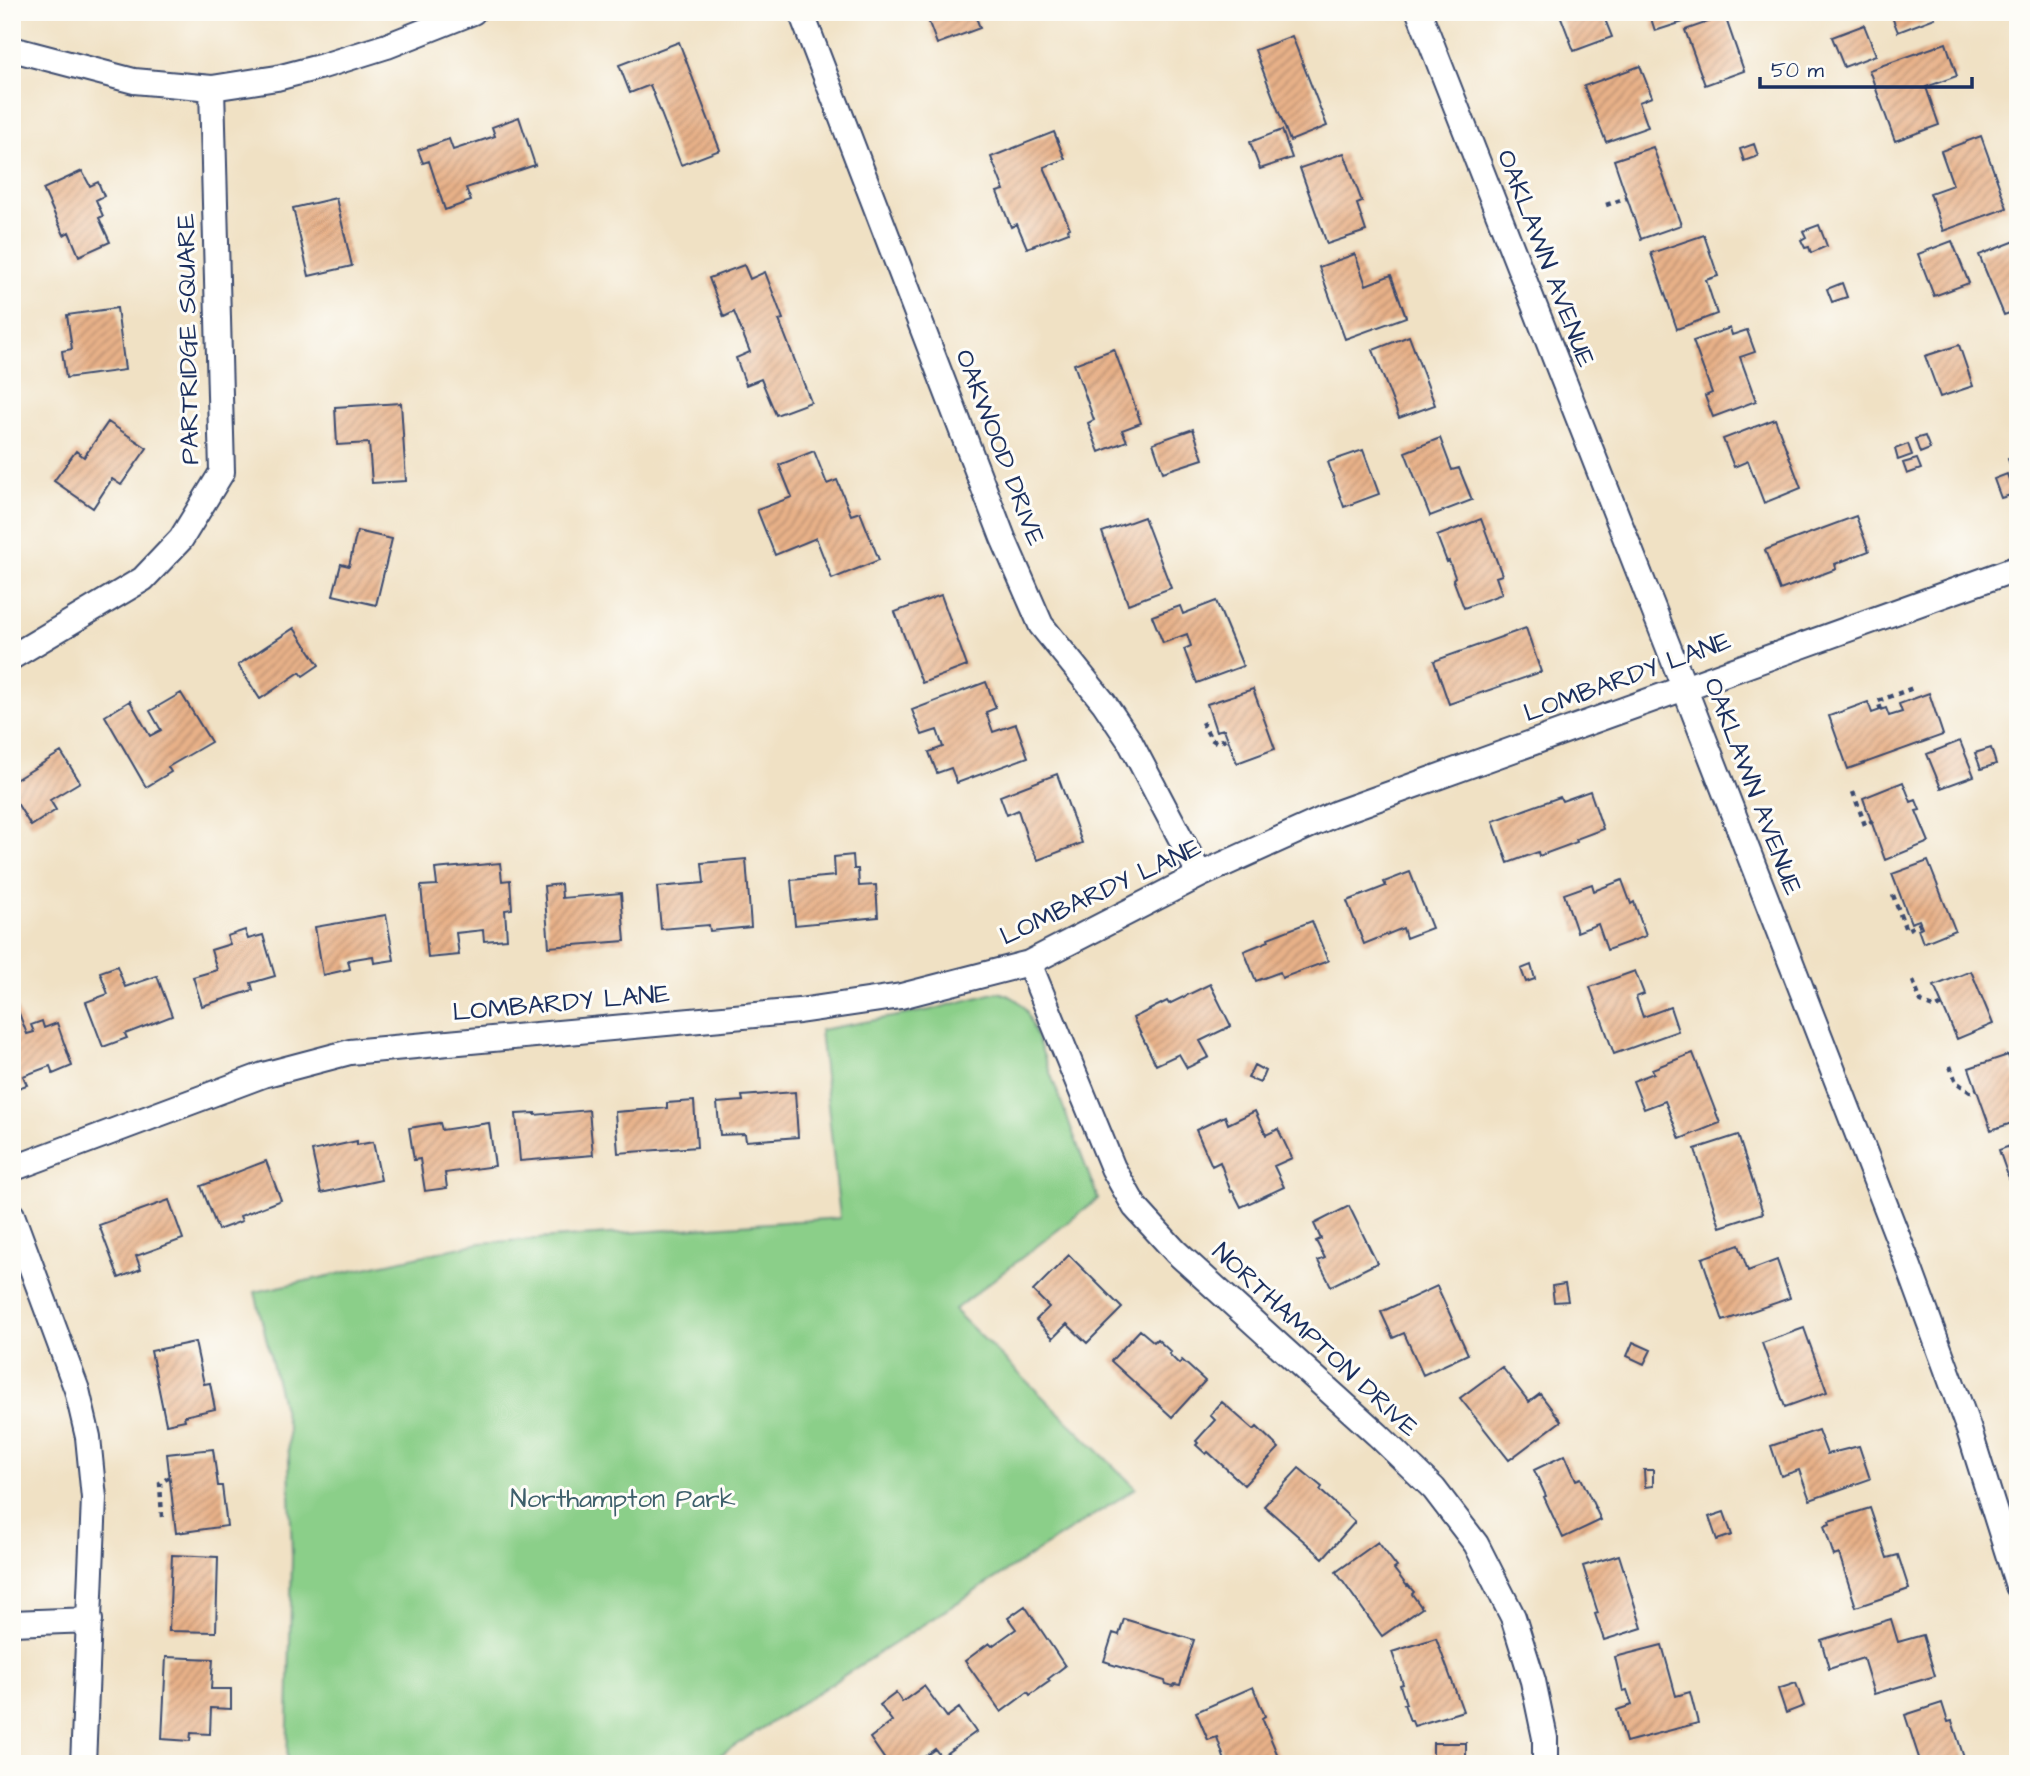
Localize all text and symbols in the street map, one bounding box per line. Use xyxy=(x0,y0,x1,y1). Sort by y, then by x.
scale bar xyxy=(1760,46,1972,90)
text: 50 m xyxy=(1771,56,1825,85)
street label: OAKLAWN AVENUE xyxy=(1488,144,1604,372)
street label: PARTRIDGE SQUARE xyxy=(168,213,208,465)
street label: OAKWOOD DRIVE xyxy=(946,344,1054,551)
street label: LOMBARDY LANE xyxy=(1519,623,1736,731)
street label: OAKLAWN AVENUE xyxy=(1695,672,1811,900)
street label: LOMBARDY LANE xyxy=(994,830,1207,954)
street label: LOMBARDY LANE xyxy=(451,976,671,1030)
street label: NORTHAMPTON DRIVE xyxy=(1204,1234,1426,1445)
park label: Northampton Park xyxy=(510,1481,736,1517)

